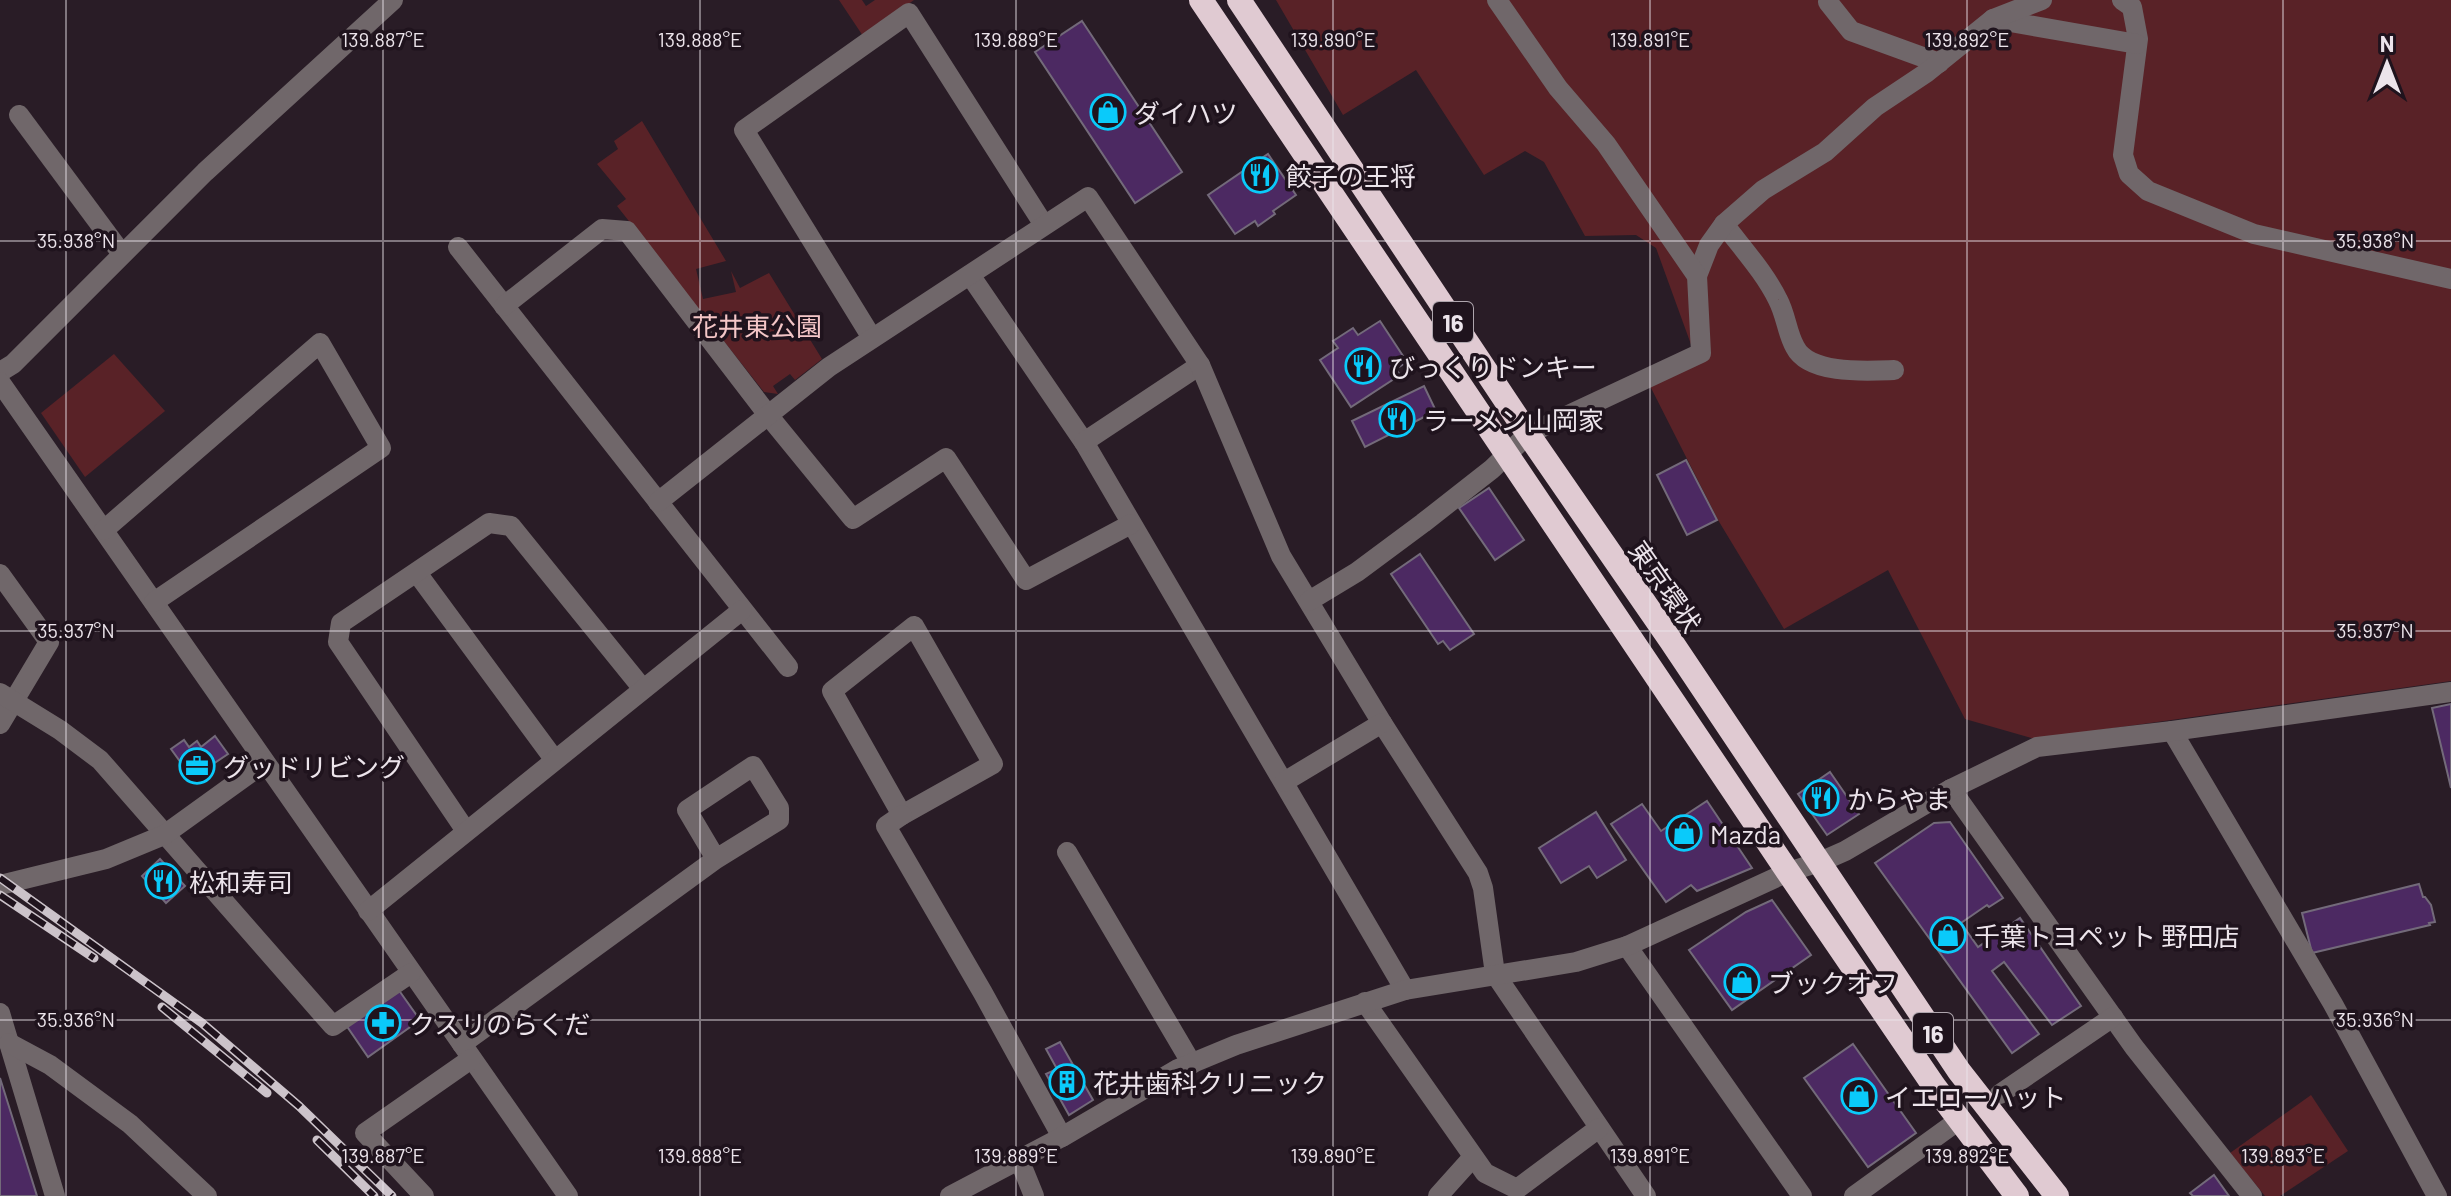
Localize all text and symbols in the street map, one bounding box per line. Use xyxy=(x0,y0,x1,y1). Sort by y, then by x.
north arrow xyxy=(2347,24,2427,104)
text: 139.887°E xyxy=(341,27,425,51)
text: 139.888°E xyxy=(658,27,742,51)
text: 139.889°E xyxy=(974,27,1058,51)
text: 139.890°E xyxy=(1290,27,1376,51)
text: 139.891°E xyxy=(1610,27,1690,51)
text: 139.892°E xyxy=(1925,27,2009,51)
text: N xyxy=(2380,30,2394,56)
shop icon: ダイハツ xyxy=(1089,93,1127,131)
place label: ダイハツ xyxy=(1134,97,1237,128)
restaurant icon: 餃子の王将 xyxy=(1241,156,1279,194)
place label: 餃子の王将 xyxy=(1286,160,1416,191)
text: 35.938°N xyxy=(37,228,115,252)
text: 35.938°N xyxy=(2336,228,2414,252)
road number: 16 xyxy=(1433,302,1473,342)
park label: 花井東公園 xyxy=(692,310,822,341)
restaurant icon: びっくりドンキー xyxy=(1344,347,1382,385)
place label: びっくりドンキー xyxy=(1389,351,1597,382)
restaurant icon: ラーメン山岡家 xyxy=(1378,400,1416,438)
place label: ラーメン山岡家 xyxy=(1423,404,1604,435)
street label: 東京環状 xyxy=(1623,535,1709,637)
text: 35.937°N xyxy=(37,618,115,642)
text: 35.937°N xyxy=(2336,618,2414,642)
office icon: グッドリビング xyxy=(178,747,216,785)
place label: グッドリビング xyxy=(223,751,405,782)
restaurant icon: からやま xyxy=(1802,779,1840,817)
place label: からやま xyxy=(1847,783,1951,814)
shop icon: Mazda xyxy=(1665,814,1703,852)
place label: Mazda xyxy=(1710,818,1781,849)
restaurant icon: 松和寿司 xyxy=(144,862,182,900)
place label: 松和寿司 xyxy=(189,866,293,897)
shop icon: 千葉トヨペット 野田店 xyxy=(1929,916,1967,954)
place label: 千葉トヨペット 野田店 xyxy=(1974,920,2239,951)
shop icon: ブックオフ xyxy=(1723,963,1761,1001)
place label: ブックオフ xyxy=(1768,967,1898,998)
pharmacy icon: クスリのらくだ xyxy=(364,1004,402,1042)
text: 35.936°N xyxy=(37,1007,115,1031)
text: 35.936°N xyxy=(2336,1007,2414,1031)
place label: クスリのらくだ xyxy=(409,1008,590,1039)
road number: 16 xyxy=(1913,1013,1953,1053)
building icon: 花井歯科クリニック xyxy=(1048,1063,1086,1101)
place label: 花井歯科クリニック xyxy=(1093,1067,1327,1098)
shop icon: イエローハット xyxy=(1840,1077,1878,1115)
place label: イエローハット xyxy=(1885,1081,2066,1112)
text: 139.887°E xyxy=(341,1143,425,1167)
text: 139.888°E xyxy=(658,1143,742,1167)
text: 139.889°E xyxy=(974,1143,1058,1167)
text: 139.890°E xyxy=(1290,1143,1376,1167)
text: 139.891°E xyxy=(1610,1143,1690,1167)
text: 139.892°E xyxy=(1925,1143,2009,1167)
text: 139.893°E xyxy=(2241,1143,2325,1167)

